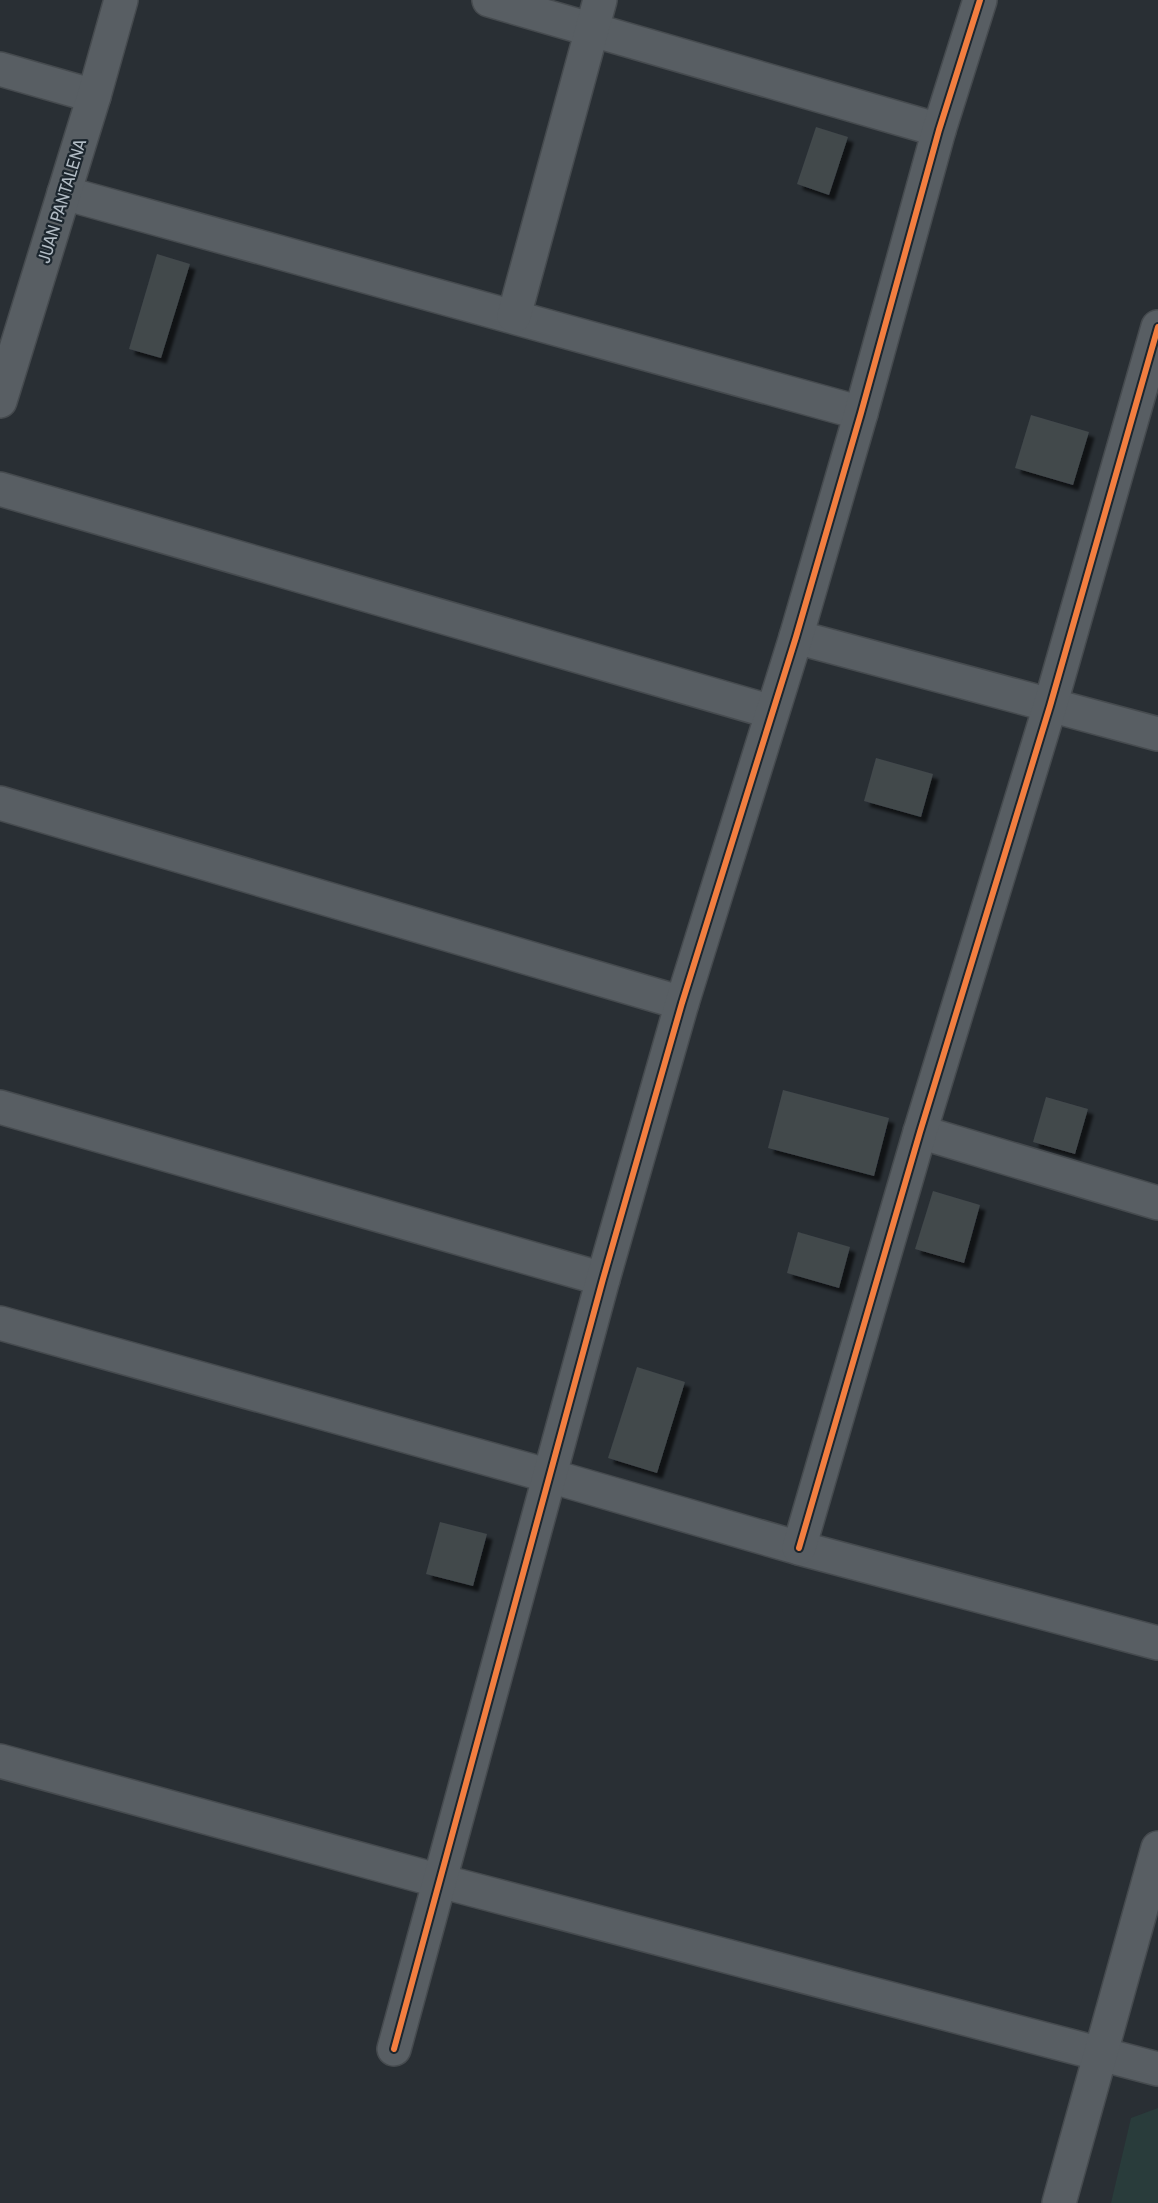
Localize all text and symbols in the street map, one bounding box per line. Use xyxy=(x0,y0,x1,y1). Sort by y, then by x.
street label: JUAN PANTALENA xyxy=(31,136,92,266)

